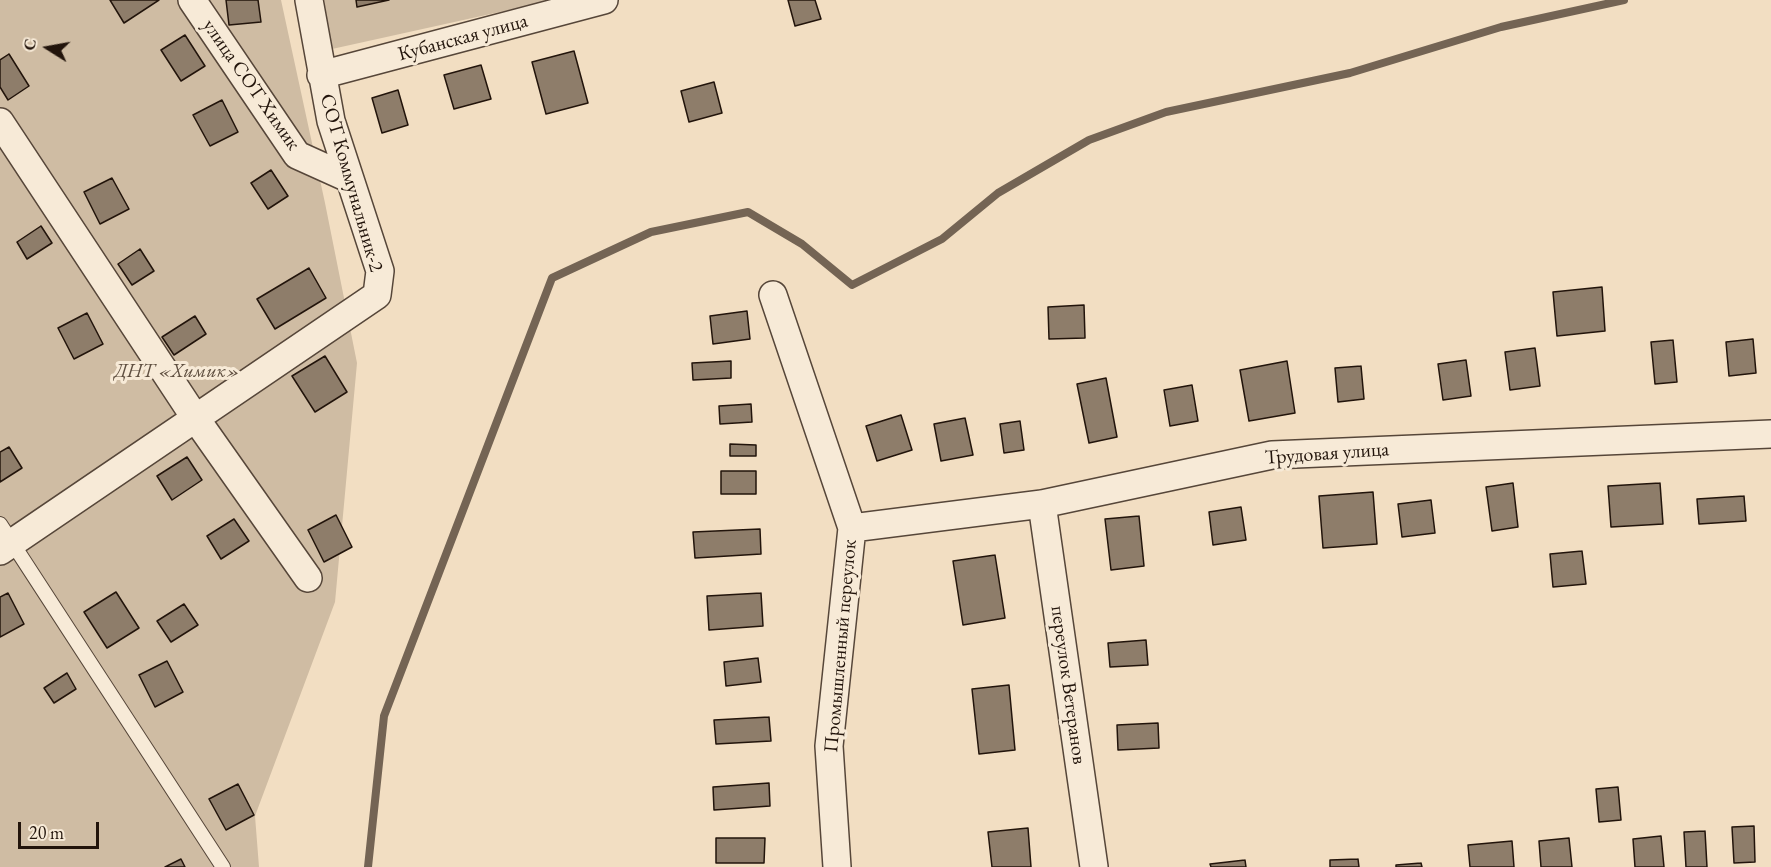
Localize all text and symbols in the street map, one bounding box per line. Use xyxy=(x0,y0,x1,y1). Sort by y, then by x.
street label: Кубанская улица xyxy=(395,9,531,67)
street label: улица СОТ Химик xyxy=(197,15,305,155)
north arrow xyxy=(18,18,78,78)
text: С xyxy=(18,37,41,52)
street label: СОТ Коммунальник-2 xyxy=(314,91,388,275)
park label: ДНТ «Химик» xyxy=(114,360,240,384)
street label: Трудовая улица xyxy=(1264,438,1390,470)
street label: Промышленный переулок xyxy=(820,539,862,753)
street label: переулок Ветеранов xyxy=(1045,604,1091,766)
scale bar xyxy=(21,810,102,848)
text: 20 m xyxy=(29,821,64,844)

